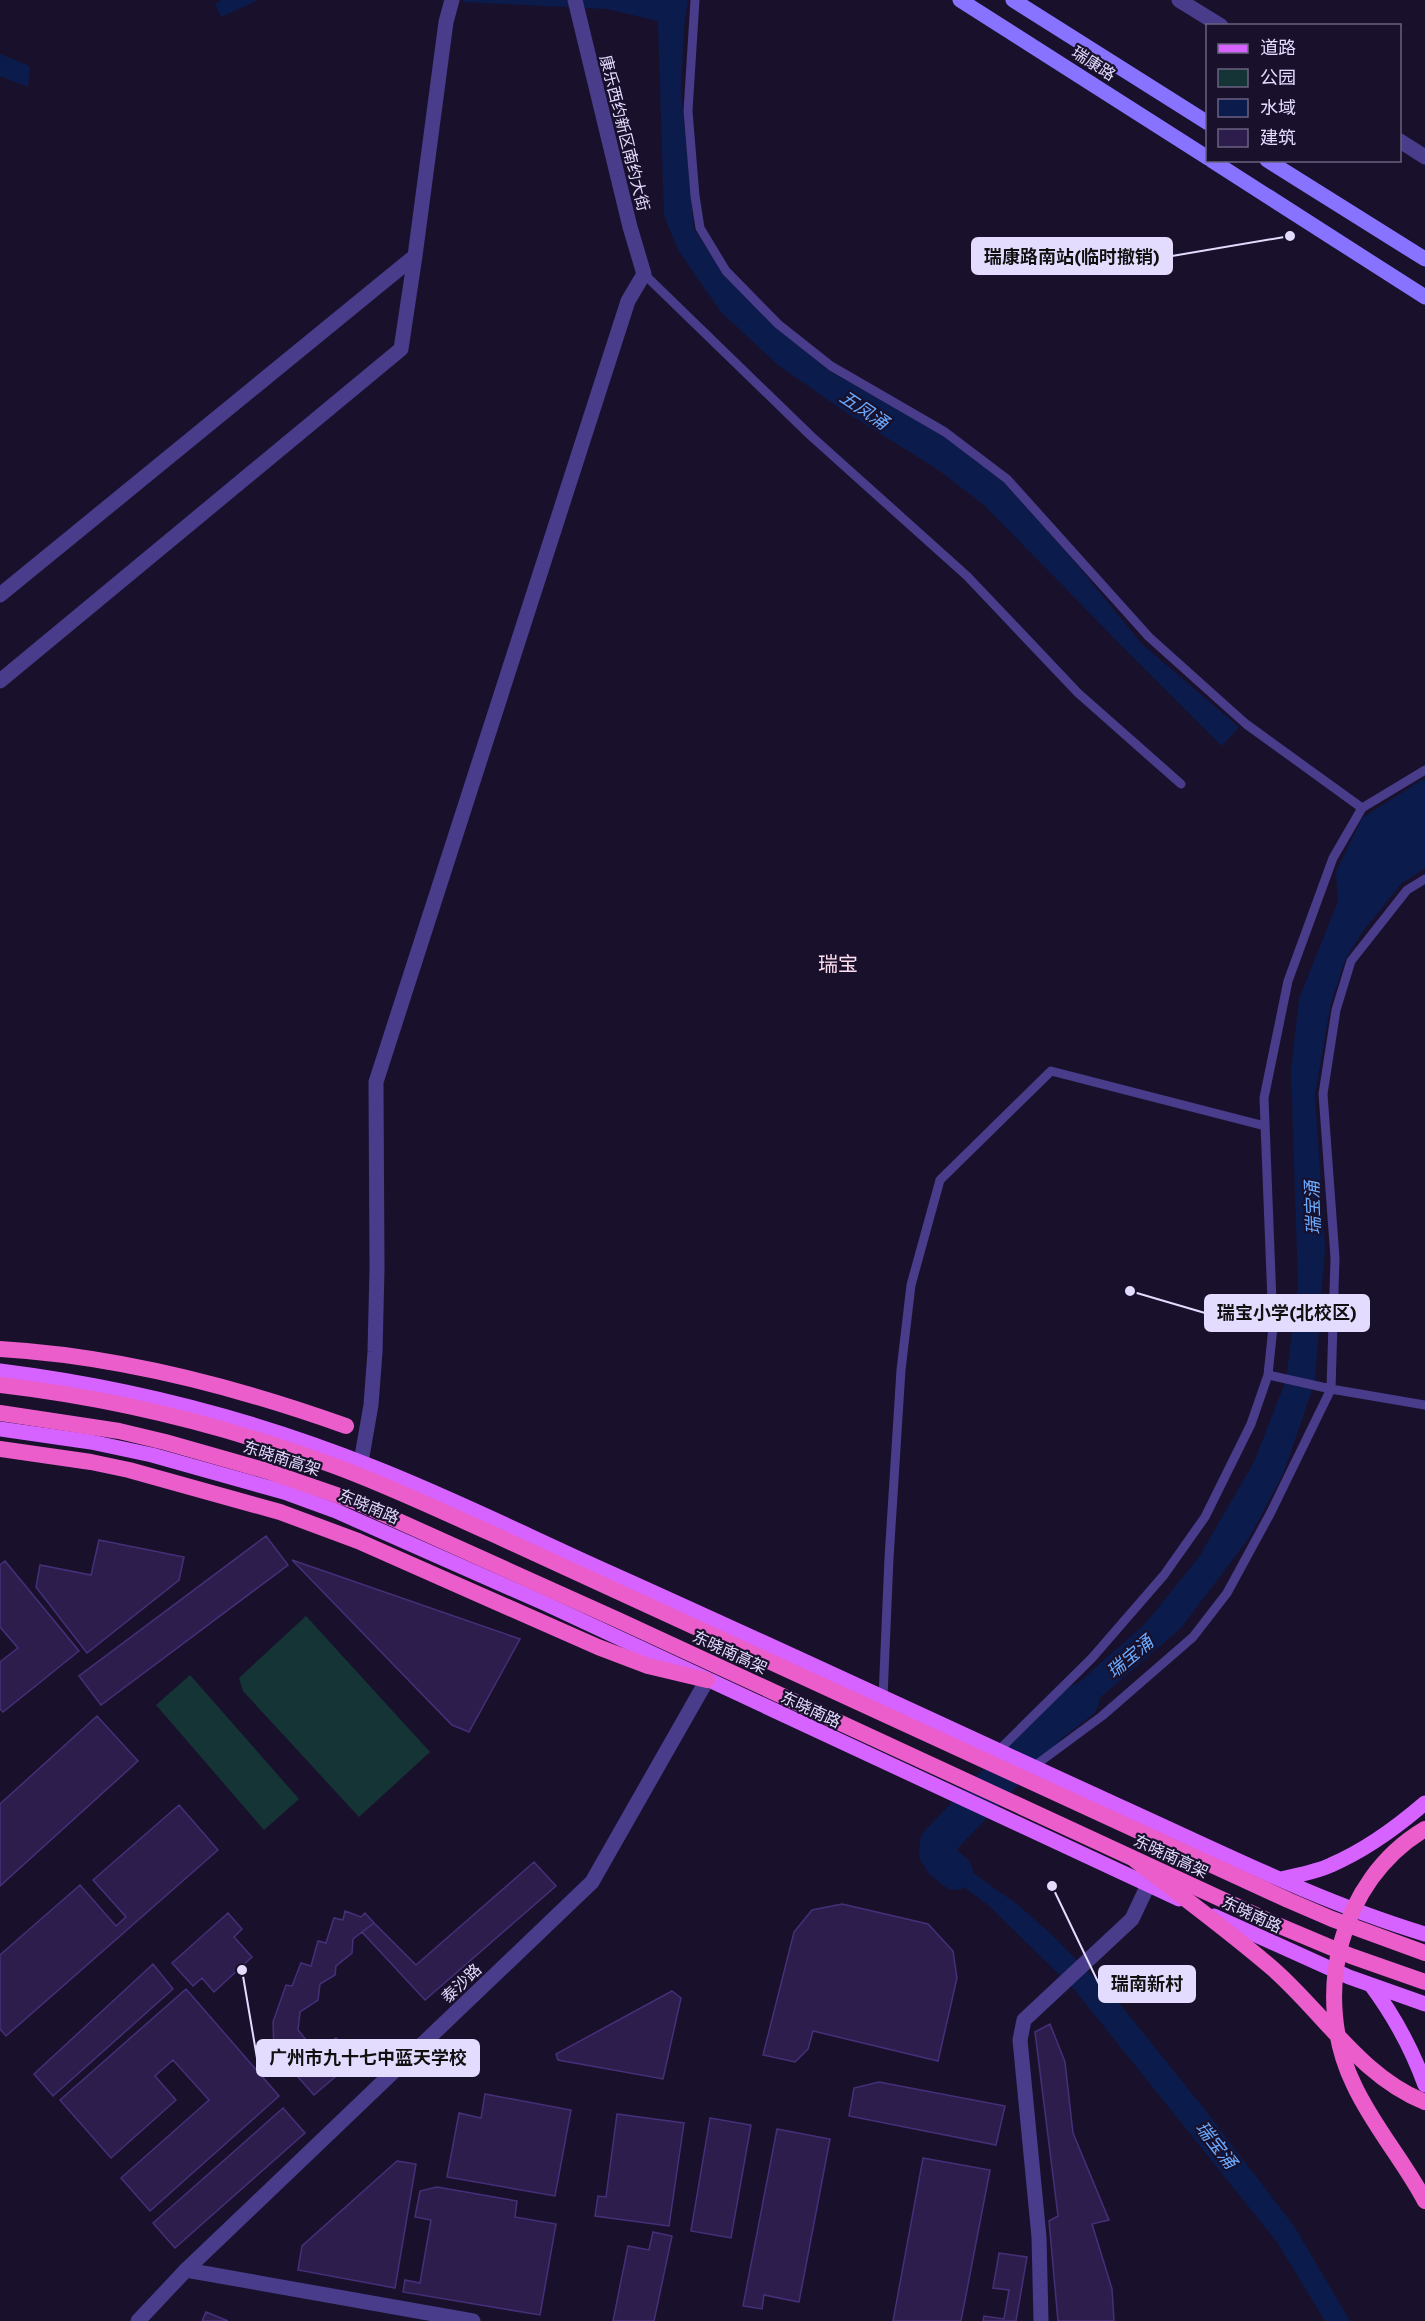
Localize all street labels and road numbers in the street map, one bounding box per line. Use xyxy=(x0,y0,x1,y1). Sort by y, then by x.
street label: 瑞康路 xyxy=(1068,42,1119,84)
street label: 康乐西约新区南约大街 xyxy=(596,53,653,213)
street label: 东晓南高架 xyxy=(241,1437,323,1480)
street label: 东晓南路 xyxy=(336,1485,402,1528)
street label: 东晓南高架 xyxy=(690,1627,770,1678)
street label: 东晓南路 xyxy=(778,1687,844,1732)
street label: 东晓南高架 xyxy=(1131,1831,1211,1882)
street label: 东晓南路 xyxy=(1219,1892,1285,1937)
street label: 泰沙路 xyxy=(437,1960,485,2007)

